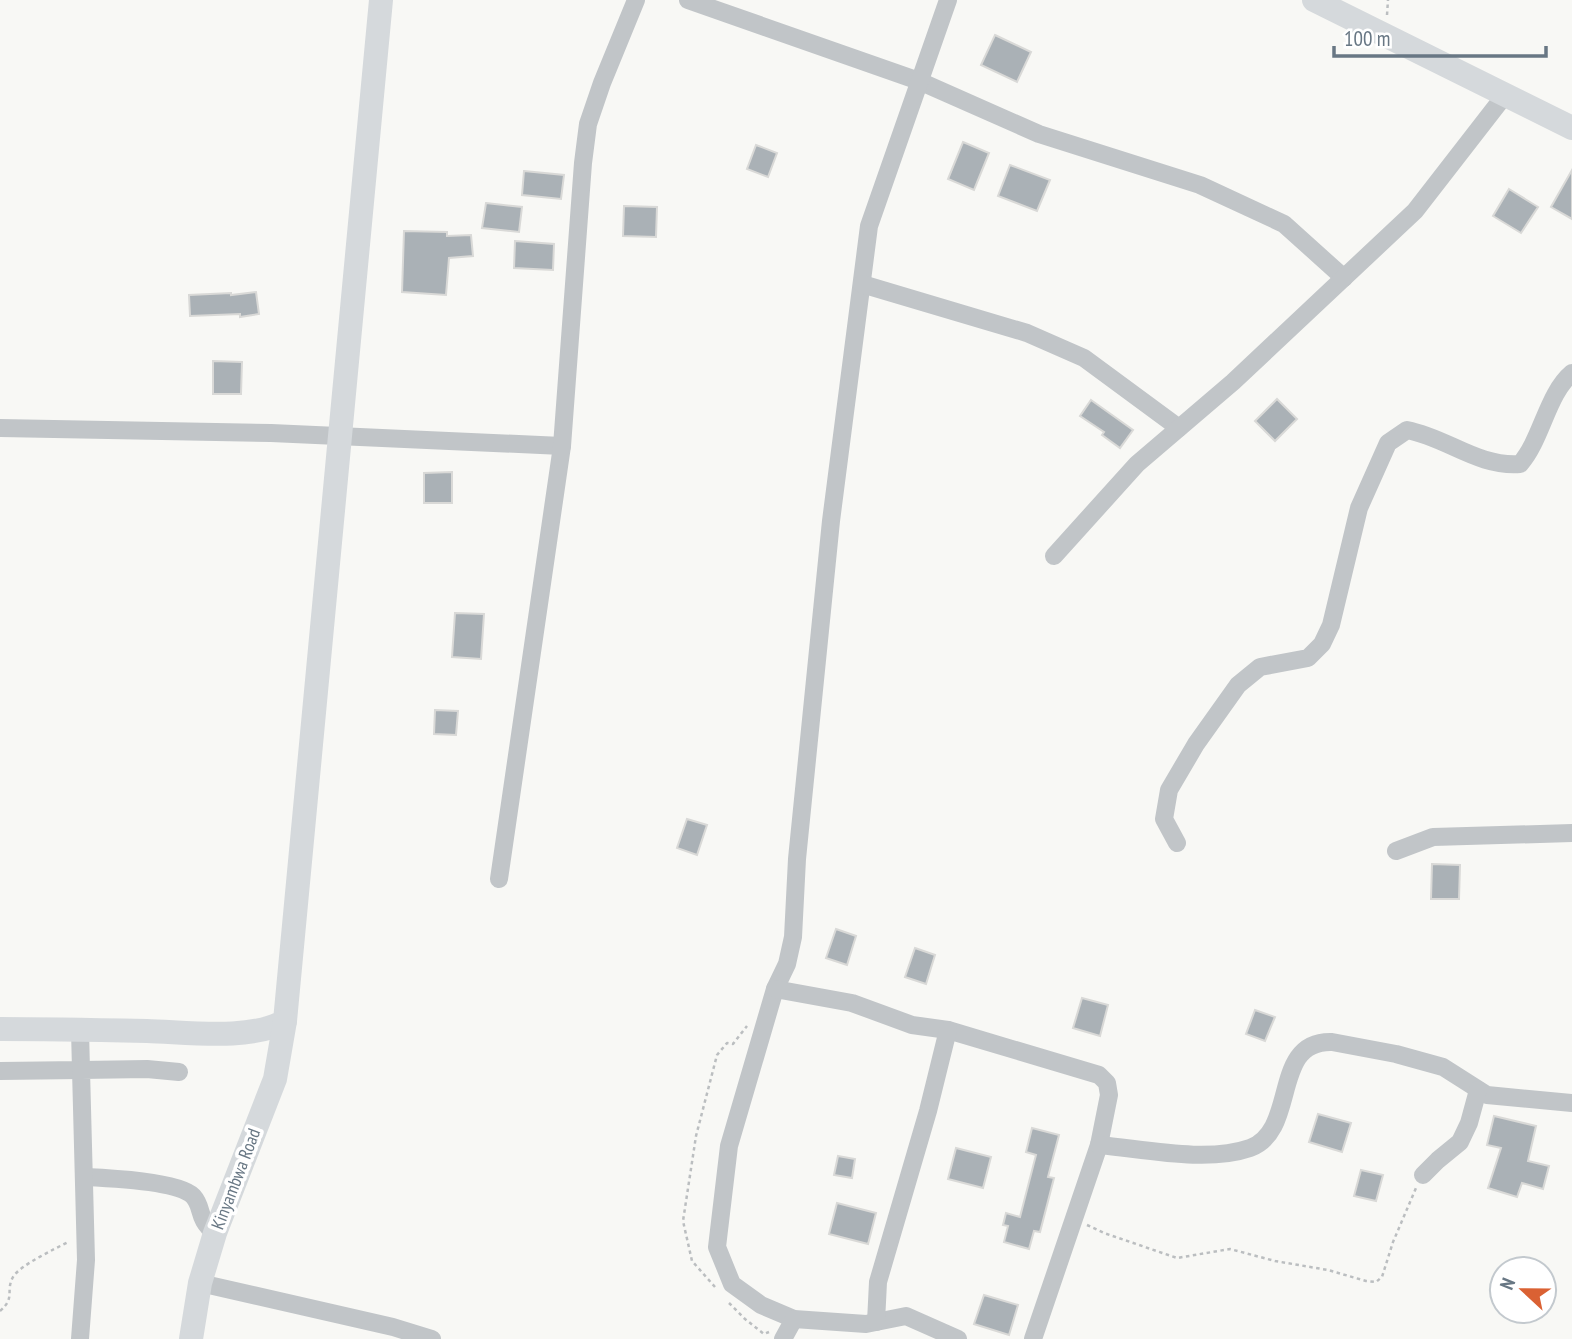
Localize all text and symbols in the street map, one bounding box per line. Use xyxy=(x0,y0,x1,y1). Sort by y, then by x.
scale bar xyxy=(1334,14,1546,58)
text: 100 m xyxy=(1344,25,1390,52)
street label: Kinyambwa Road xyxy=(206,1125,265,1233)
north arrow xyxy=(1488,1255,1558,1325)
text: N xyxy=(1494,1274,1520,1293)

